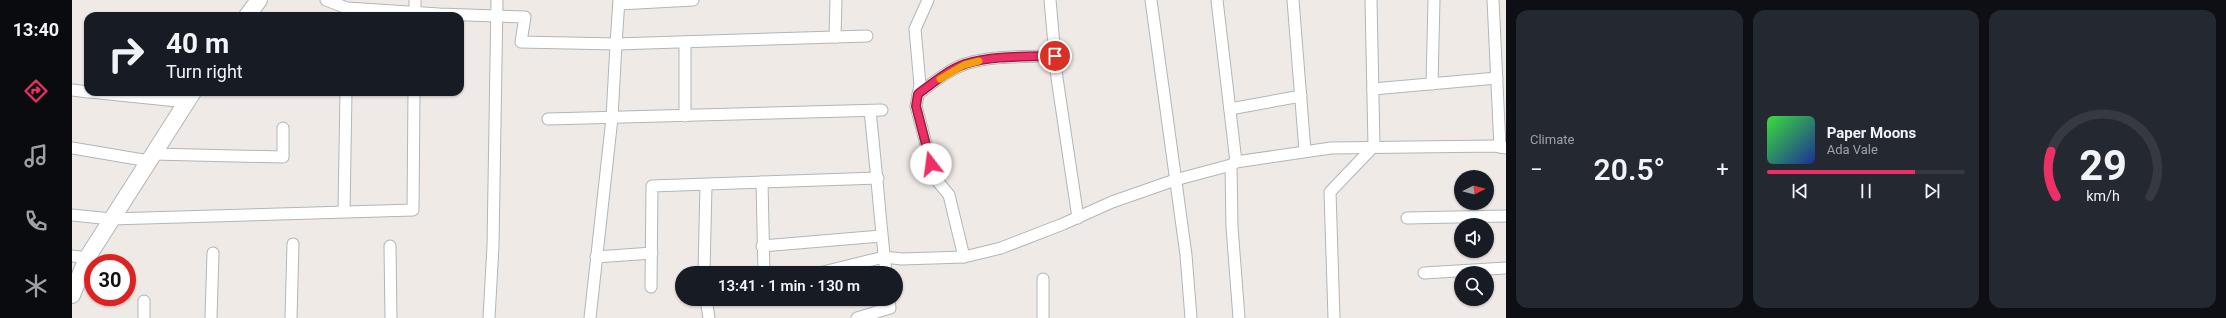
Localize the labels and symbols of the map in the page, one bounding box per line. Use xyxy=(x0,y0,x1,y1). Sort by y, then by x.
pin xyxy=(1038,39,1072,73)
position arrow xyxy=(910,143,952,185)
north arrow xyxy=(1454,170,1494,210)
speed limit sign: 30 xyxy=(84,254,136,306)

